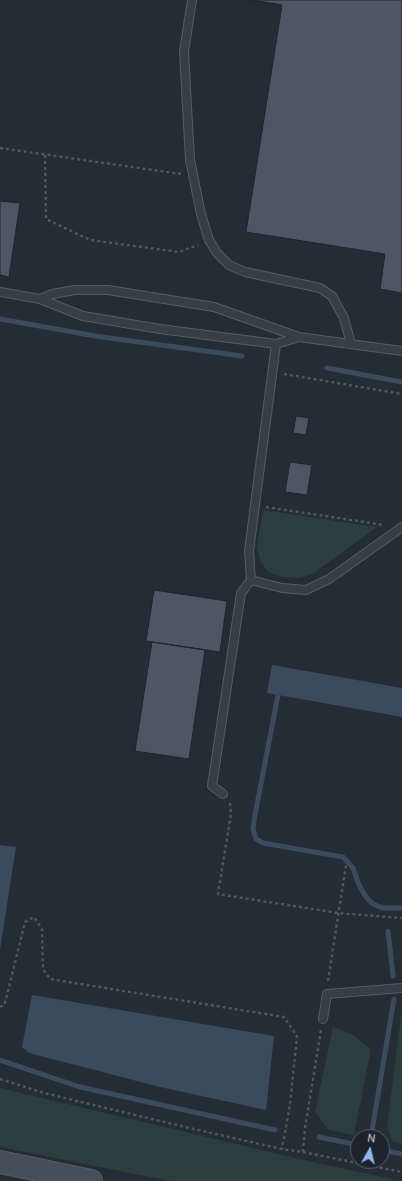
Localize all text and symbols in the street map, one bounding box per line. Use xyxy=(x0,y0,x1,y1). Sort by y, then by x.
north arrow xyxy=(350,1129,390,1169)
text: N xyxy=(367,1130,377,1146)

